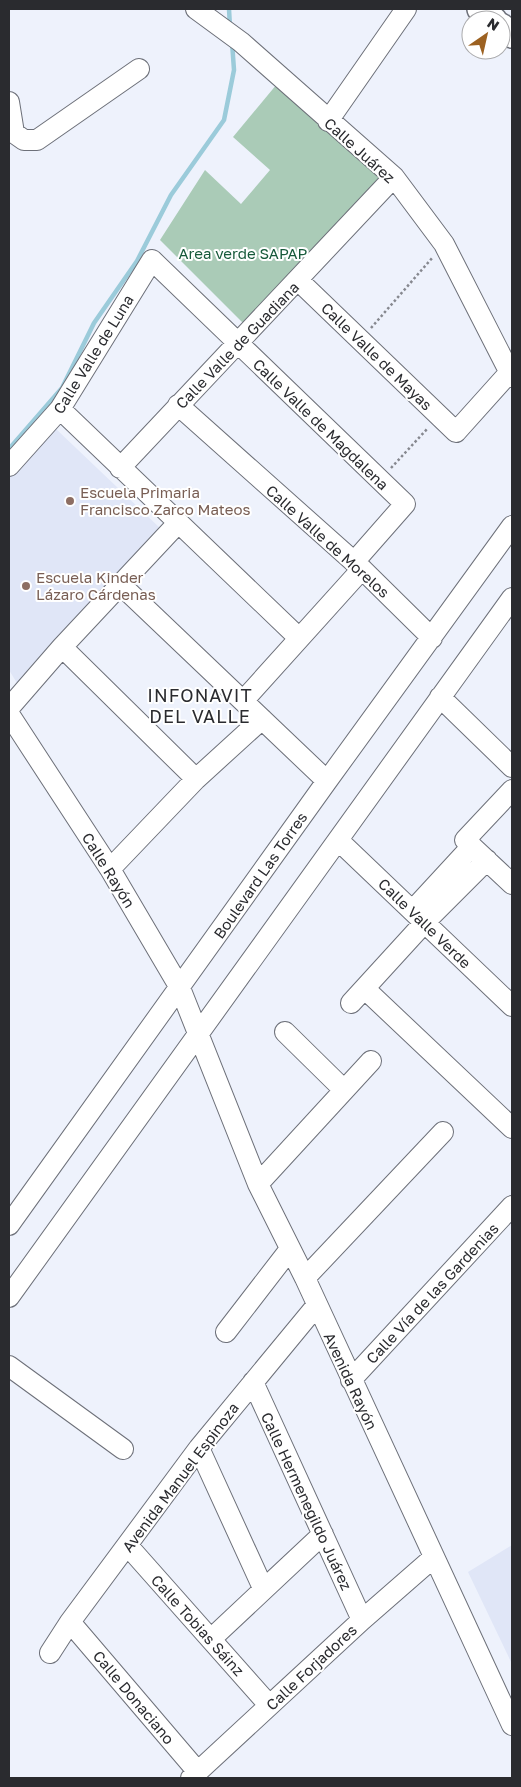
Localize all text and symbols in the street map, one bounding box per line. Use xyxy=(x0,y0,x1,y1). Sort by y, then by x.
north arrow xyxy=(461,10,511,60)
text: N xyxy=(484,14,503,34)
street label: Calle Juárez xyxy=(321,114,399,187)
park label: Area verde SAPAP xyxy=(179,244,308,262)
street label: Calle Valle de Guadiana xyxy=(172,278,302,412)
street label: Calle Valle de Luna xyxy=(49,291,137,417)
street label: Calle Valle de Mayas xyxy=(318,298,436,414)
street label: Calle Valle de Magdalena xyxy=(250,355,392,493)
street label: Calle Valle de Morelos xyxy=(263,481,393,601)
place label: Escuela Primaria Francisco Zarco Mateos xyxy=(80,483,250,518)
marker: Escuela Primaria Francisco Zarco Mateos xyxy=(64,495,76,507)
place label: Escuela Kinder Lázaro Cárdenas xyxy=(36,568,156,603)
marker: Escuela Kinder Lázaro Cárdenas xyxy=(20,580,32,592)
district label: INFONAVIT DEL VALLE xyxy=(147,684,253,727)
street label: Boulevard Las Torres xyxy=(210,808,311,942)
street label: Calle Rayón xyxy=(79,829,139,911)
street label: Calle Valle Verde xyxy=(375,874,475,972)
street label: Calle Vía de las Gardenias xyxy=(362,1219,502,1367)
street label: Avenida Rayón xyxy=(321,1330,381,1432)
street label: Avenida Manuel Espinoza xyxy=(118,1399,242,1555)
street label: Calle Hermenegildo Juárez xyxy=(258,1409,356,1593)
street label: Calle Tobias Sáinz xyxy=(148,1571,248,1680)
street label: Calle Forjadores xyxy=(262,1620,360,1714)
street label: Calle Donaciano xyxy=(90,1647,178,1747)

